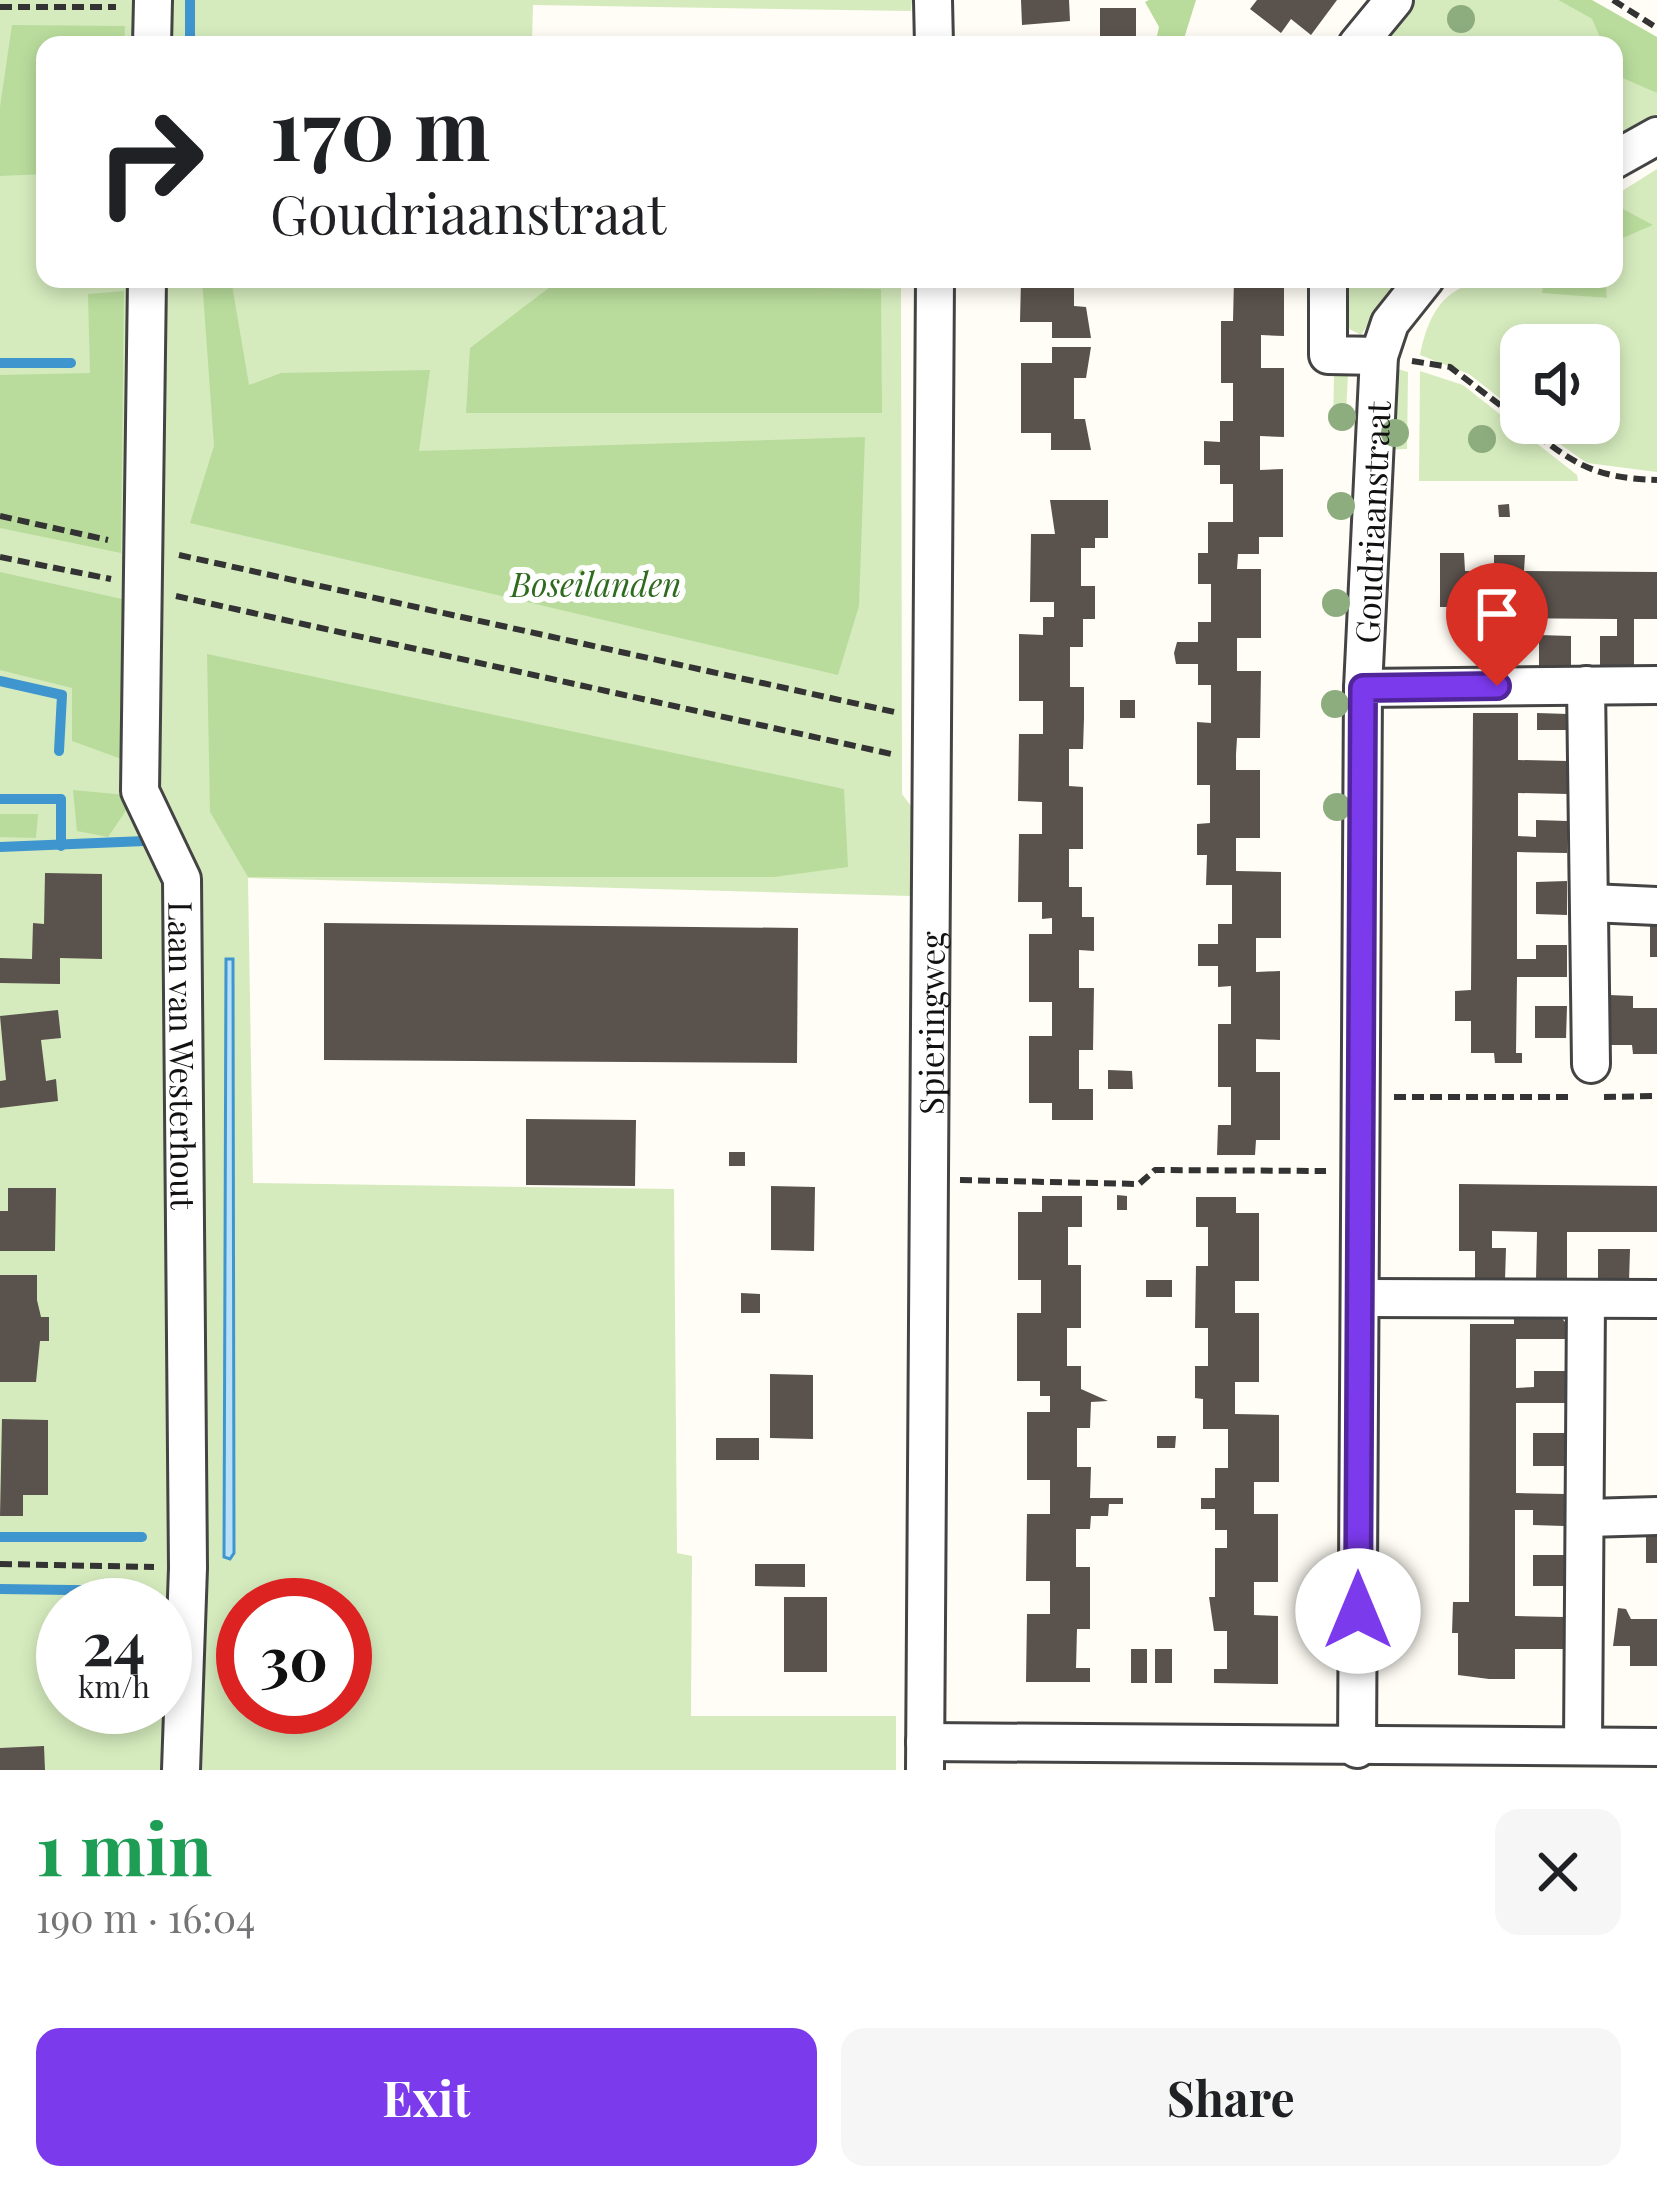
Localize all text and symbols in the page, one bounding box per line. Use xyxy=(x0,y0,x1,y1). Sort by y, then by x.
text: 170 m xyxy=(270,70,490,182)
icon: right xyxy=(72,84,228,240)
text: Goudriaanstraat xyxy=(270,177,666,249)
map controls xyxy=(1500,324,1620,444)
button: sound xyxy=(1500,324,1620,444)
street label: Goudriaanstraat xyxy=(1343,399,1399,644)
park label: Boseilanden xyxy=(509,561,681,605)
pin xyxy=(1446,563,1548,686)
icon: arrive xyxy=(1464,581,1530,647)
street label: Laan van Westerhout xyxy=(160,901,207,1211)
street label: Spieringweg xyxy=(907,931,953,1115)
position arrow xyxy=(1295,1548,1421,1674)
speed limit sign: 30 xyxy=(216,1578,372,1734)
text: 24 xyxy=(82,1601,146,1681)
text: km/h xyxy=(78,1666,150,1706)
text: 1 min xyxy=(36,1798,212,1894)
button: close xyxy=(1495,1809,1621,1935)
text: 190 m · 16:04 xyxy=(36,1891,255,1943)
button: Exit xyxy=(36,2028,817,2166)
button: Share xyxy=(841,2028,1621,2166)

